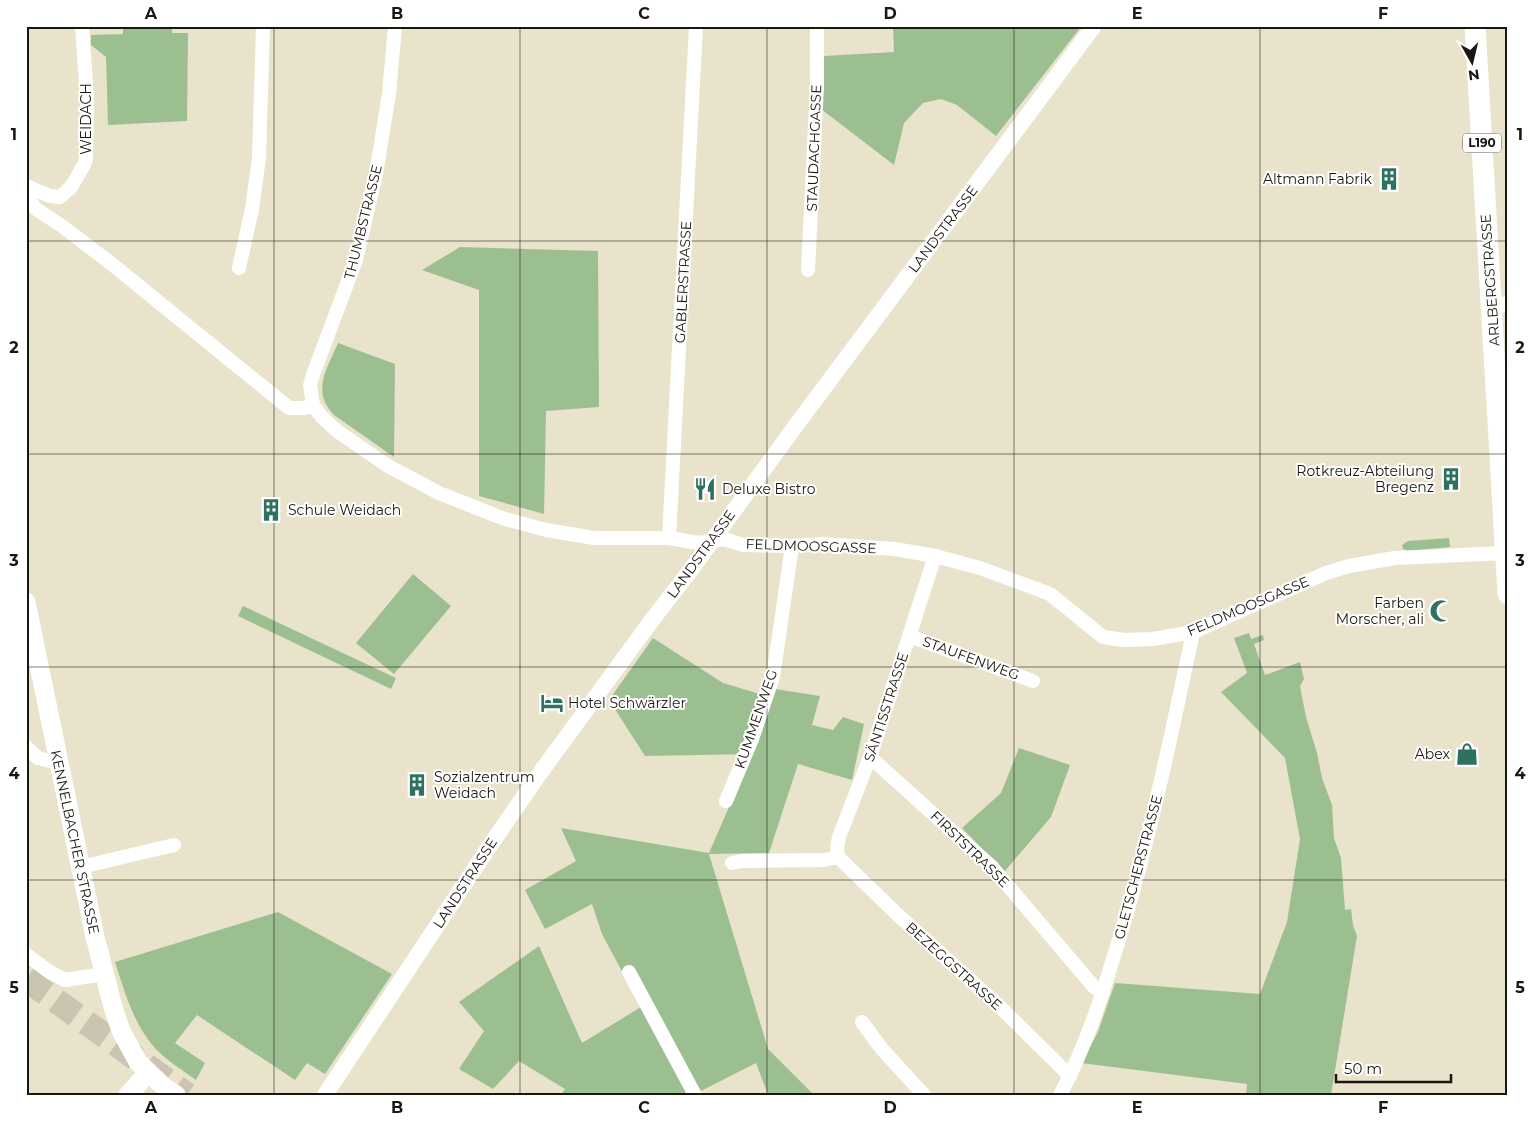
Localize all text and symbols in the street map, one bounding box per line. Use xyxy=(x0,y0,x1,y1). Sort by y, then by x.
text: A xyxy=(144,4,158,23)
text: B xyxy=(391,4,403,23)
text: C xyxy=(638,4,650,23)
text: D xyxy=(883,4,897,23)
text: E xyxy=(1132,4,1142,23)
text: F xyxy=(1378,4,1388,23)
north arrow xyxy=(1446,38,1496,88)
text: N xyxy=(1467,65,1481,85)
street label: WEIDACH xyxy=(77,83,95,155)
street label: STAUDACHGASSE xyxy=(803,84,825,212)
text: 1 xyxy=(11,125,17,144)
text: 1 xyxy=(1517,125,1523,144)
road number: L190 xyxy=(1463,134,1501,152)
street label: THUMBSTRASSE xyxy=(340,163,386,281)
building icon: Altmann Fabrik xyxy=(1376,166,1402,192)
place label: Altmann Fabrik xyxy=(1263,170,1373,188)
street label: LANDSTRASSE xyxy=(904,182,982,276)
street label: ARLBERGSTRASSE xyxy=(1476,213,1504,347)
street label: GABLERSTRASSE xyxy=(671,220,695,344)
text: 2 xyxy=(9,338,19,357)
text: 2 xyxy=(1515,338,1525,357)
place label: Rotkreuz-Abteilung Bregenz xyxy=(1296,462,1434,496)
building icon: Rotkreuz-Abteilung Bregenz xyxy=(1438,466,1464,492)
restaurant icon: Deluxe Bistro xyxy=(692,476,718,502)
place label: Deluxe Bistro xyxy=(722,480,816,498)
building icon: Schule Weidach xyxy=(258,497,284,523)
place label: Schule Weidach xyxy=(288,501,401,519)
street label: LANDSTRASSE xyxy=(663,506,739,602)
street label: FELDMOOSGASSE xyxy=(745,535,877,557)
text: 3 xyxy=(8,551,19,570)
text: 3 xyxy=(1514,551,1525,570)
street label: FELDMOOSGASSE xyxy=(1184,572,1312,640)
place label: Farben Morscher, ali xyxy=(1336,594,1424,628)
mosque icon: Farben Morscher, ali xyxy=(1428,598,1454,624)
street label: STAUFENWEG xyxy=(920,632,1022,684)
street label: SÄNTISSTRASSE xyxy=(860,650,912,764)
street label: KUMMENWEG xyxy=(731,667,781,771)
hotel icon: Hotel Schwärzler xyxy=(539,690,565,716)
place label: Hotel Schwärzler xyxy=(568,694,686,712)
shop icon: Abex xyxy=(1454,741,1480,767)
place label: Abex xyxy=(1415,745,1451,763)
street label: KENNELBACHER STRASSE xyxy=(47,748,103,936)
text: 4 xyxy=(8,764,20,783)
text: 4 xyxy=(1514,764,1526,783)
place label: Sozialzentrum Weidach xyxy=(434,768,535,802)
building icon: Sozialzentrum Weidach xyxy=(404,772,430,798)
street label: GLETSCHERSTRASSE xyxy=(1110,793,1166,941)
street label: FIRSTSTRASSE xyxy=(927,807,1013,891)
street label: LANDSTRASSE xyxy=(429,834,501,932)
street label: BEZEGGSTRASSE xyxy=(902,918,1006,1014)
text: 5 xyxy=(9,978,19,997)
text: 5 xyxy=(1515,978,1525,997)
scale bar xyxy=(1336,1051,1452,1083)
text: 50 m xyxy=(1344,1059,1382,1078)
text: A xyxy=(144,1098,158,1117)
text: B xyxy=(391,1098,403,1117)
text: C xyxy=(638,1098,650,1117)
text: D xyxy=(883,1098,897,1117)
text: E xyxy=(1132,1098,1142,1117)
text: F xyxy=(1378,1098,1388,1117)

